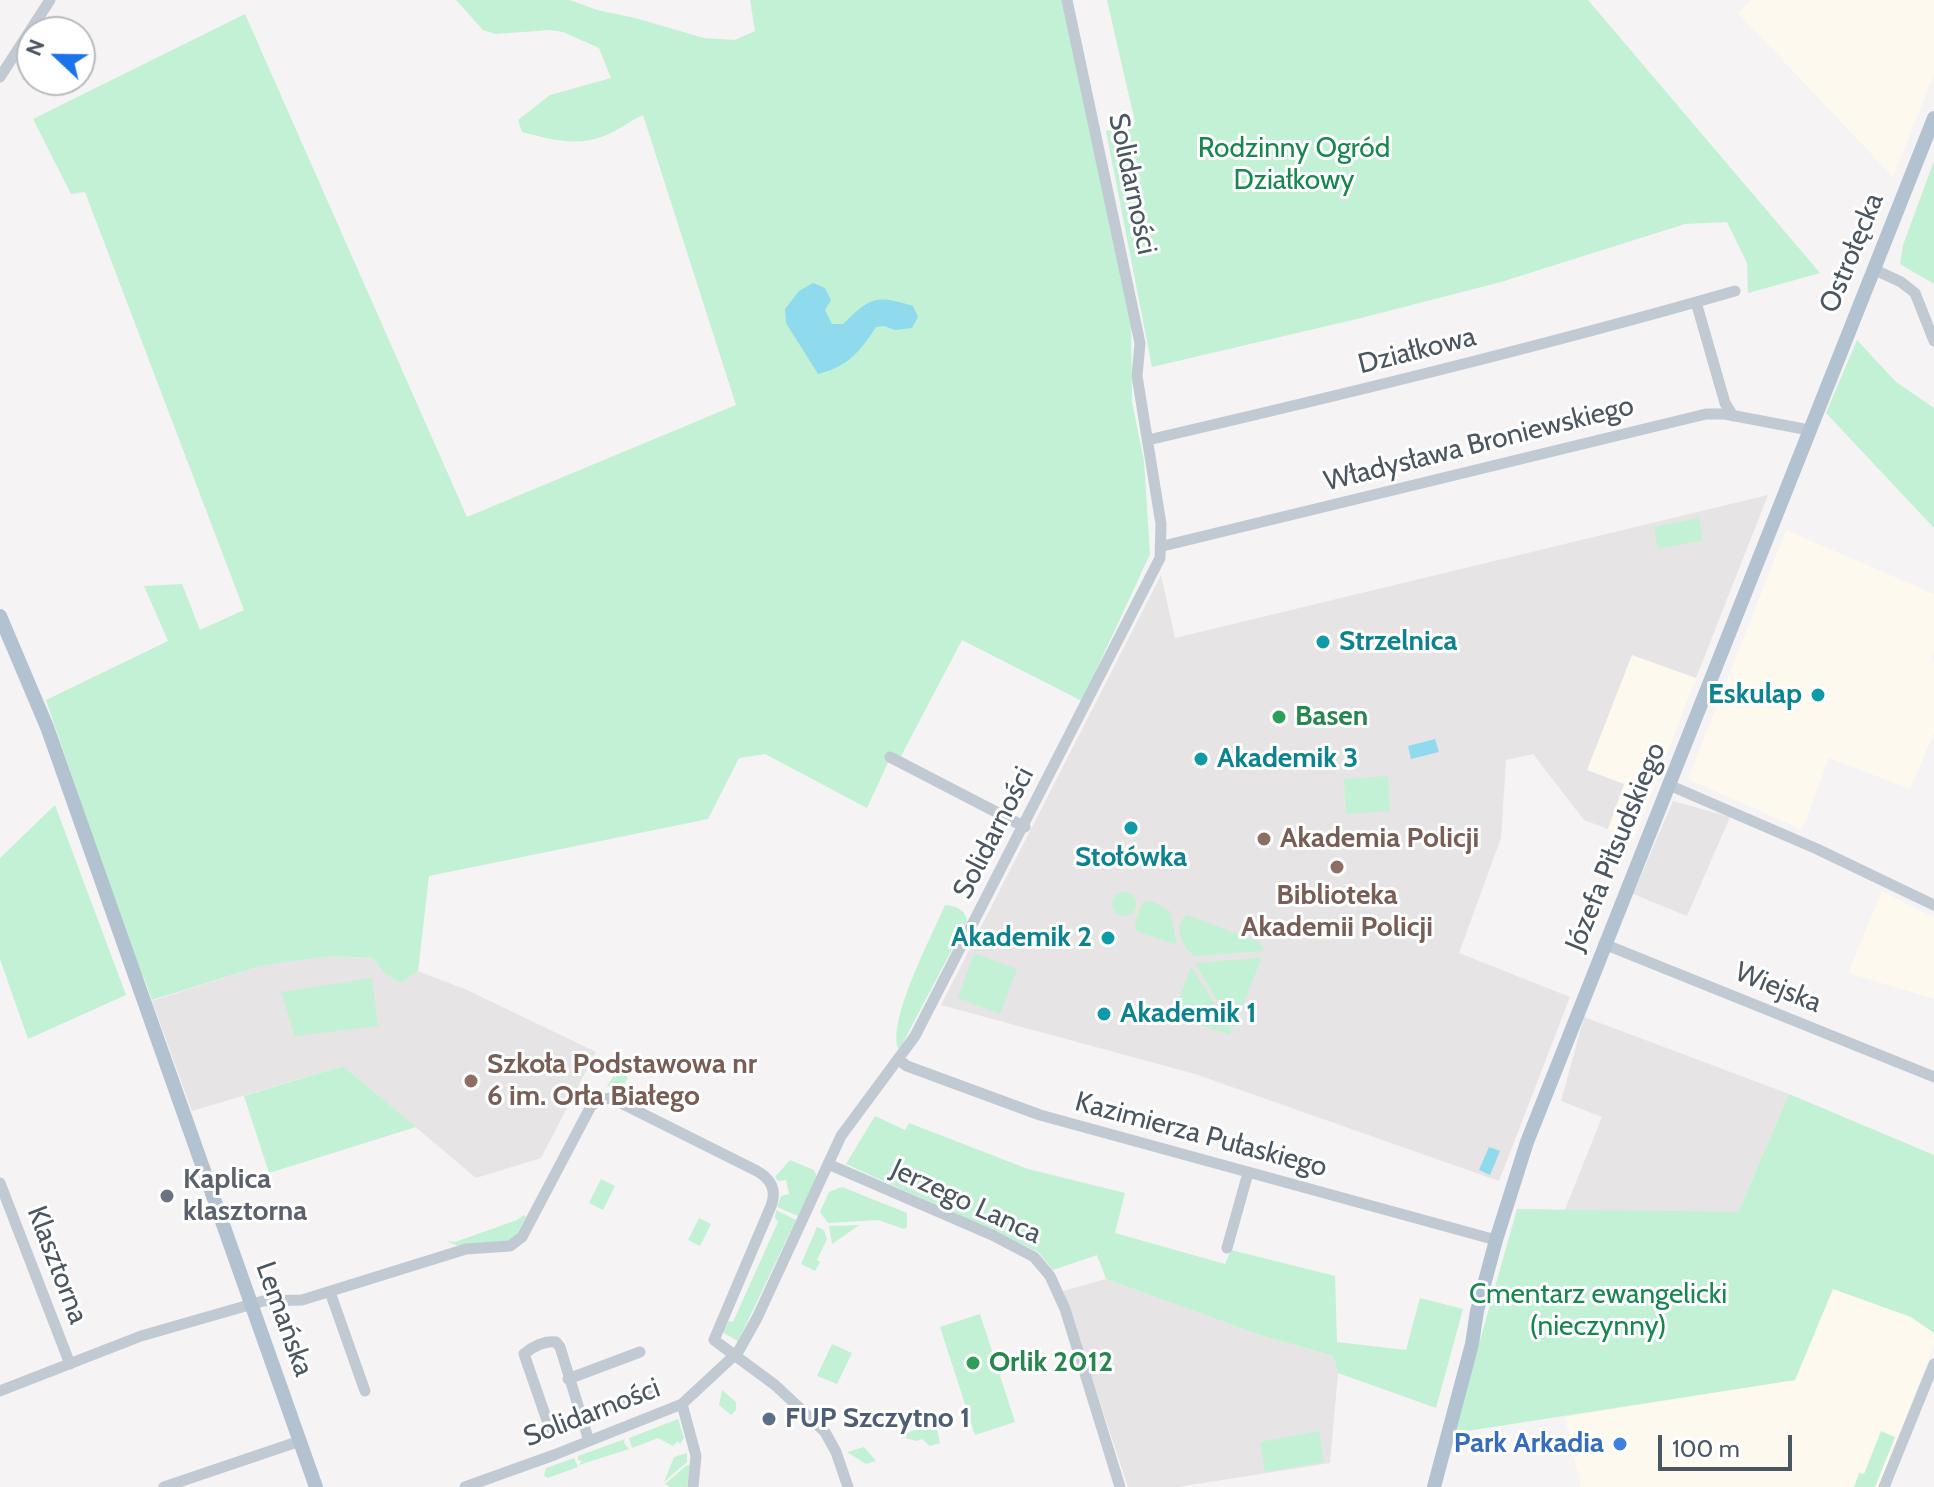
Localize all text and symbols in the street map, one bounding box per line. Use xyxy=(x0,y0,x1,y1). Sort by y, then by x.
north arrow xyxy=(16,16,96,96)
text: N xyxy=(20,35,51,60)
street label: Solidarności xyxy=(1101,110,1163,258)
park label: Rodzinny Ogród Działkowy xyxy=(1198,132,1390,198)
street label: Ostrołęcka xyxy=(1813,188,1891,318)
street label: Działkowa xyxy=(1355,320,1479,382)
street label: Władysława Broniewskiego xyxy=(1321,389,1637,499)
place label: Strzelnica xyxy=(1339,625,1457,659)
marker: Strzelnica xyxy=(1314,633,1332,651)
place label: Eskulap xyxy=(1708,678,1802,712)
marker: Eskulap xyxy=(1809,686,1827,704)
place label: Basen xyxy=(1295,700,1368,734)
marker: Basen xyxy=(1270,708,1288,726)
street label: Józefa Piłsudskiego xyxy=(1559,738,1673,956)
place label: Akademik 3 xyxy=(1217,742,1358,776)
marker: Akademik 3 xyxy=(1192,750,1210,768)
street label: Solidarności xyxy=(946,761,1042,905)
marker: Stołówka xyxy=(1122,819,1140,837)
place label: Akademia Policji xyxy=(1280,822,1479,856)
marker: Akademia Policji xyxy=(1255,830,1273,848)
place label: Stołówka xyxy=(1075,841,1187,875)
marker: Biblioteka Akademii Policji xyxy=(1328,858,1346,876)
place label: Biblioteka Akademii Policji xyxy=(1241,879,1433,945)
place label: Akademik 2 xyxy=(951,921,1092,955)
marker: Akademik 2 xyxy=(1099,929,1117,947)
street label: Wiejska xyxy=(1730,956,1826,1020)
place label: Akademik 1 xyxy=(1120,997,1257,1031)
marker: Akademik 1 xyxy=(1095,1005,1113,1023)
place label: Szkoła Podstawowa nr 6 im. Orła Białego xyxy=(487,1048,757,1114)
marker: Szkoła Podstawowa nr 6 im. Orła Białego xyxy=(462,1072,480,1090)
street label: Kazimierza Pułaskiego xyxy=(1071,1085,1331,1185)
street label: Jerzego Lanca xyxy=(885,1153,1047,1251)
place label: Kaplica klasztorna xyxy=(183,1163,307,1229)
marker: Kaplica klasztorna xyxy=(158,1187,176,1205)
street label: Klasztorna xyxy=(19,1201,95,1329)
street label: Lemańska xyxy=(248,1257,320,1381)
park label: Cmentarz ewangelicki (nieczynny) xyxy=(1469,1278,1727,1344)
place label: Orlik 2012 xyxy=(989,1346,1113,1380)
marker: Orlik 2012 xyxy=(964,1354,982,1372)
street label: Solidarności xyxy=(519,1372,665,1454)
place label: FUP Szczytno 1 xyxy=(785,1402,970,1436)
marker: FUP Szczytno 1 xyxy=(760,1410,778,1428)
scale bar xyxy=(1662,1419,1796,1469)
place label: Park Arkadia xyxy=(1454,1427,1604,1461)
text: 100 m xyxy=(1672,1434,1740,1463)
marker: Park Arkadia xyxy=(1611,1435,1629,1453)

